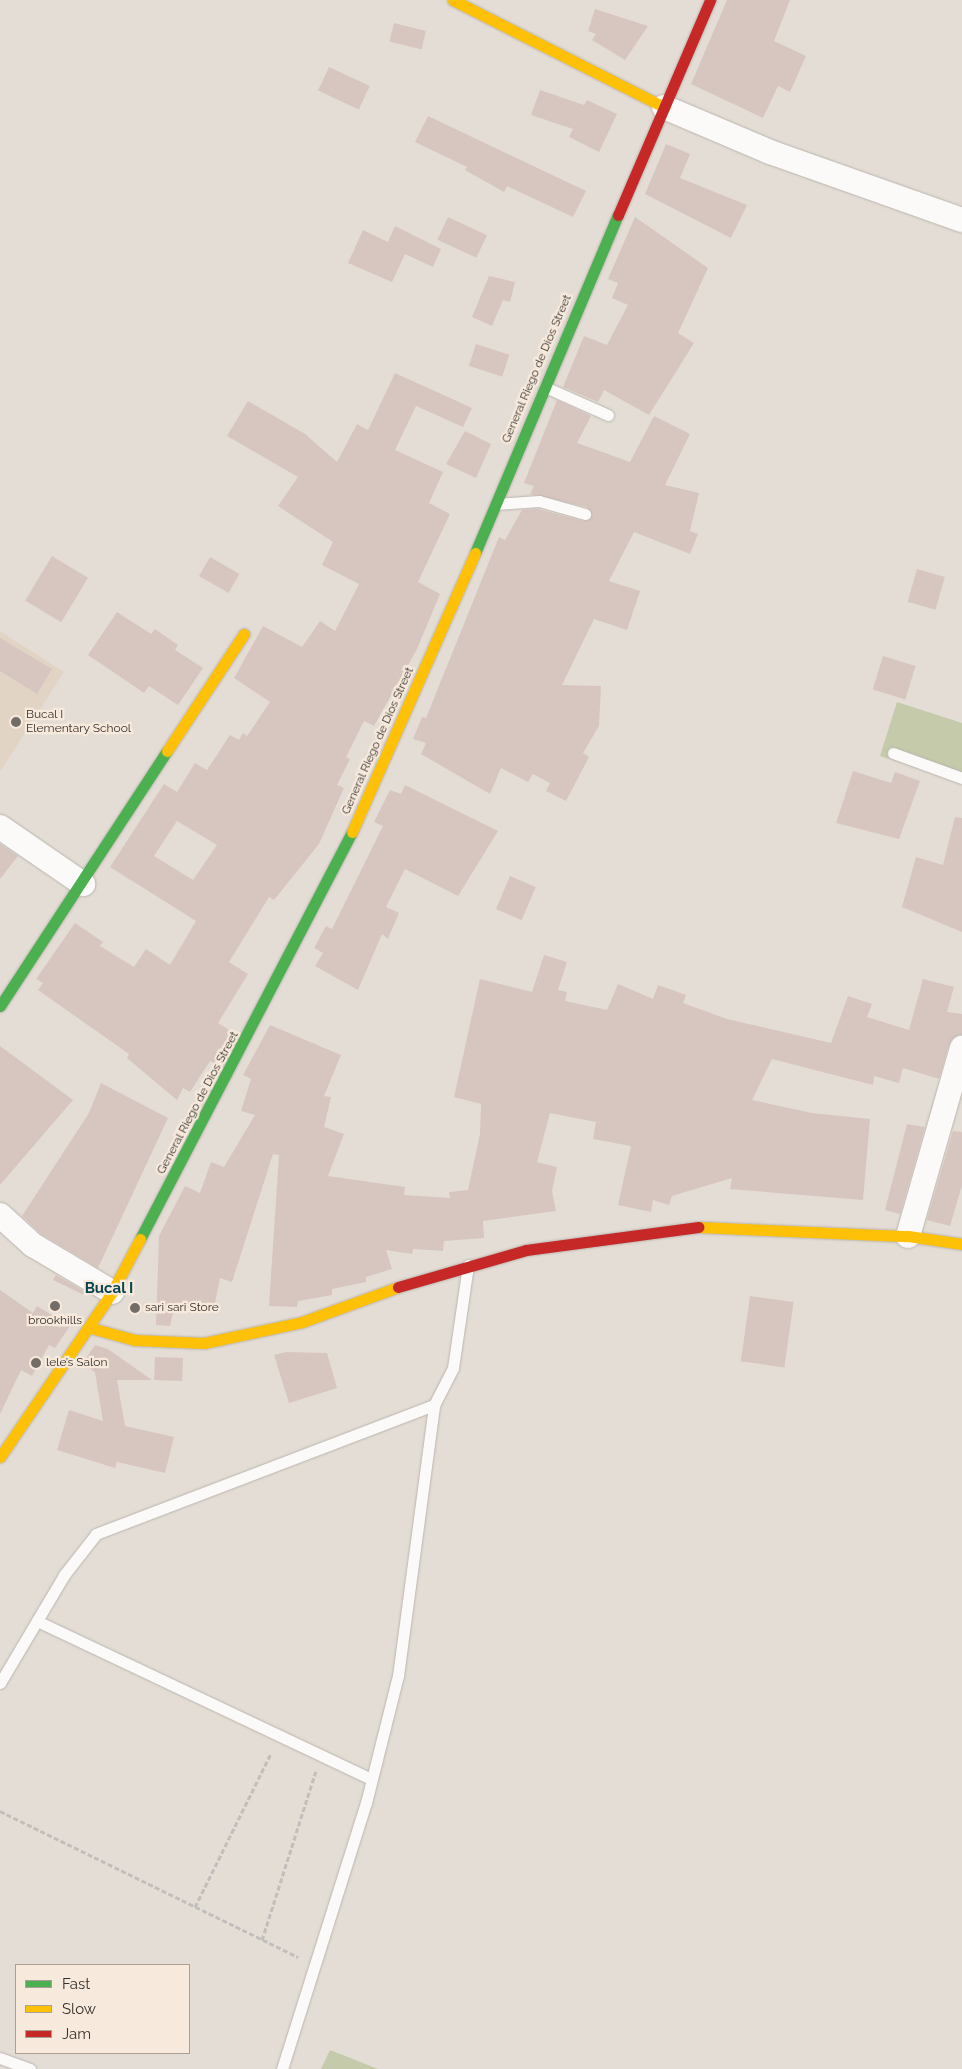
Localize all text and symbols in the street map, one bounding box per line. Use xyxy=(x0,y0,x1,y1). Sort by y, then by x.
street label: General Riego de Dios Street xyxy=(499,293,575,445)
street label: General Riego de Dios Street xyxy=(339,665,417,817)
place label: Bucal I Elementary School xyxy=(26,708,131,736)
marker: Bucal I Elementary School xyxy=(10,716,22,728)
street label: General Riego de Dios Street xyxy=(154,1029,242,1177)
district label: Bucal I xyxy=(84,1280,134,1298)
marker: brookhills xyxy=(49,1300,61,1312)
place label: sari sari Store xyxy=(145,1301,219,1315)
marker: sari sari Store xyxy=(129,1302,141,1314)
place label: brookhills xyxy=(28,1314,82,1328)
place label: lele’s Salon xyxy=(46,1356,108,1370)
marker: lele’s Salon xyxy=(30,1357,42,1369)
legend xyxy=(15,1964,190,2054)
text: Fast xyxy=(62,1975,90,1993)
text: Slow xyxy=(62,2000,96,2018)
text: Jam xyxy=(62,2025,91,2043)

